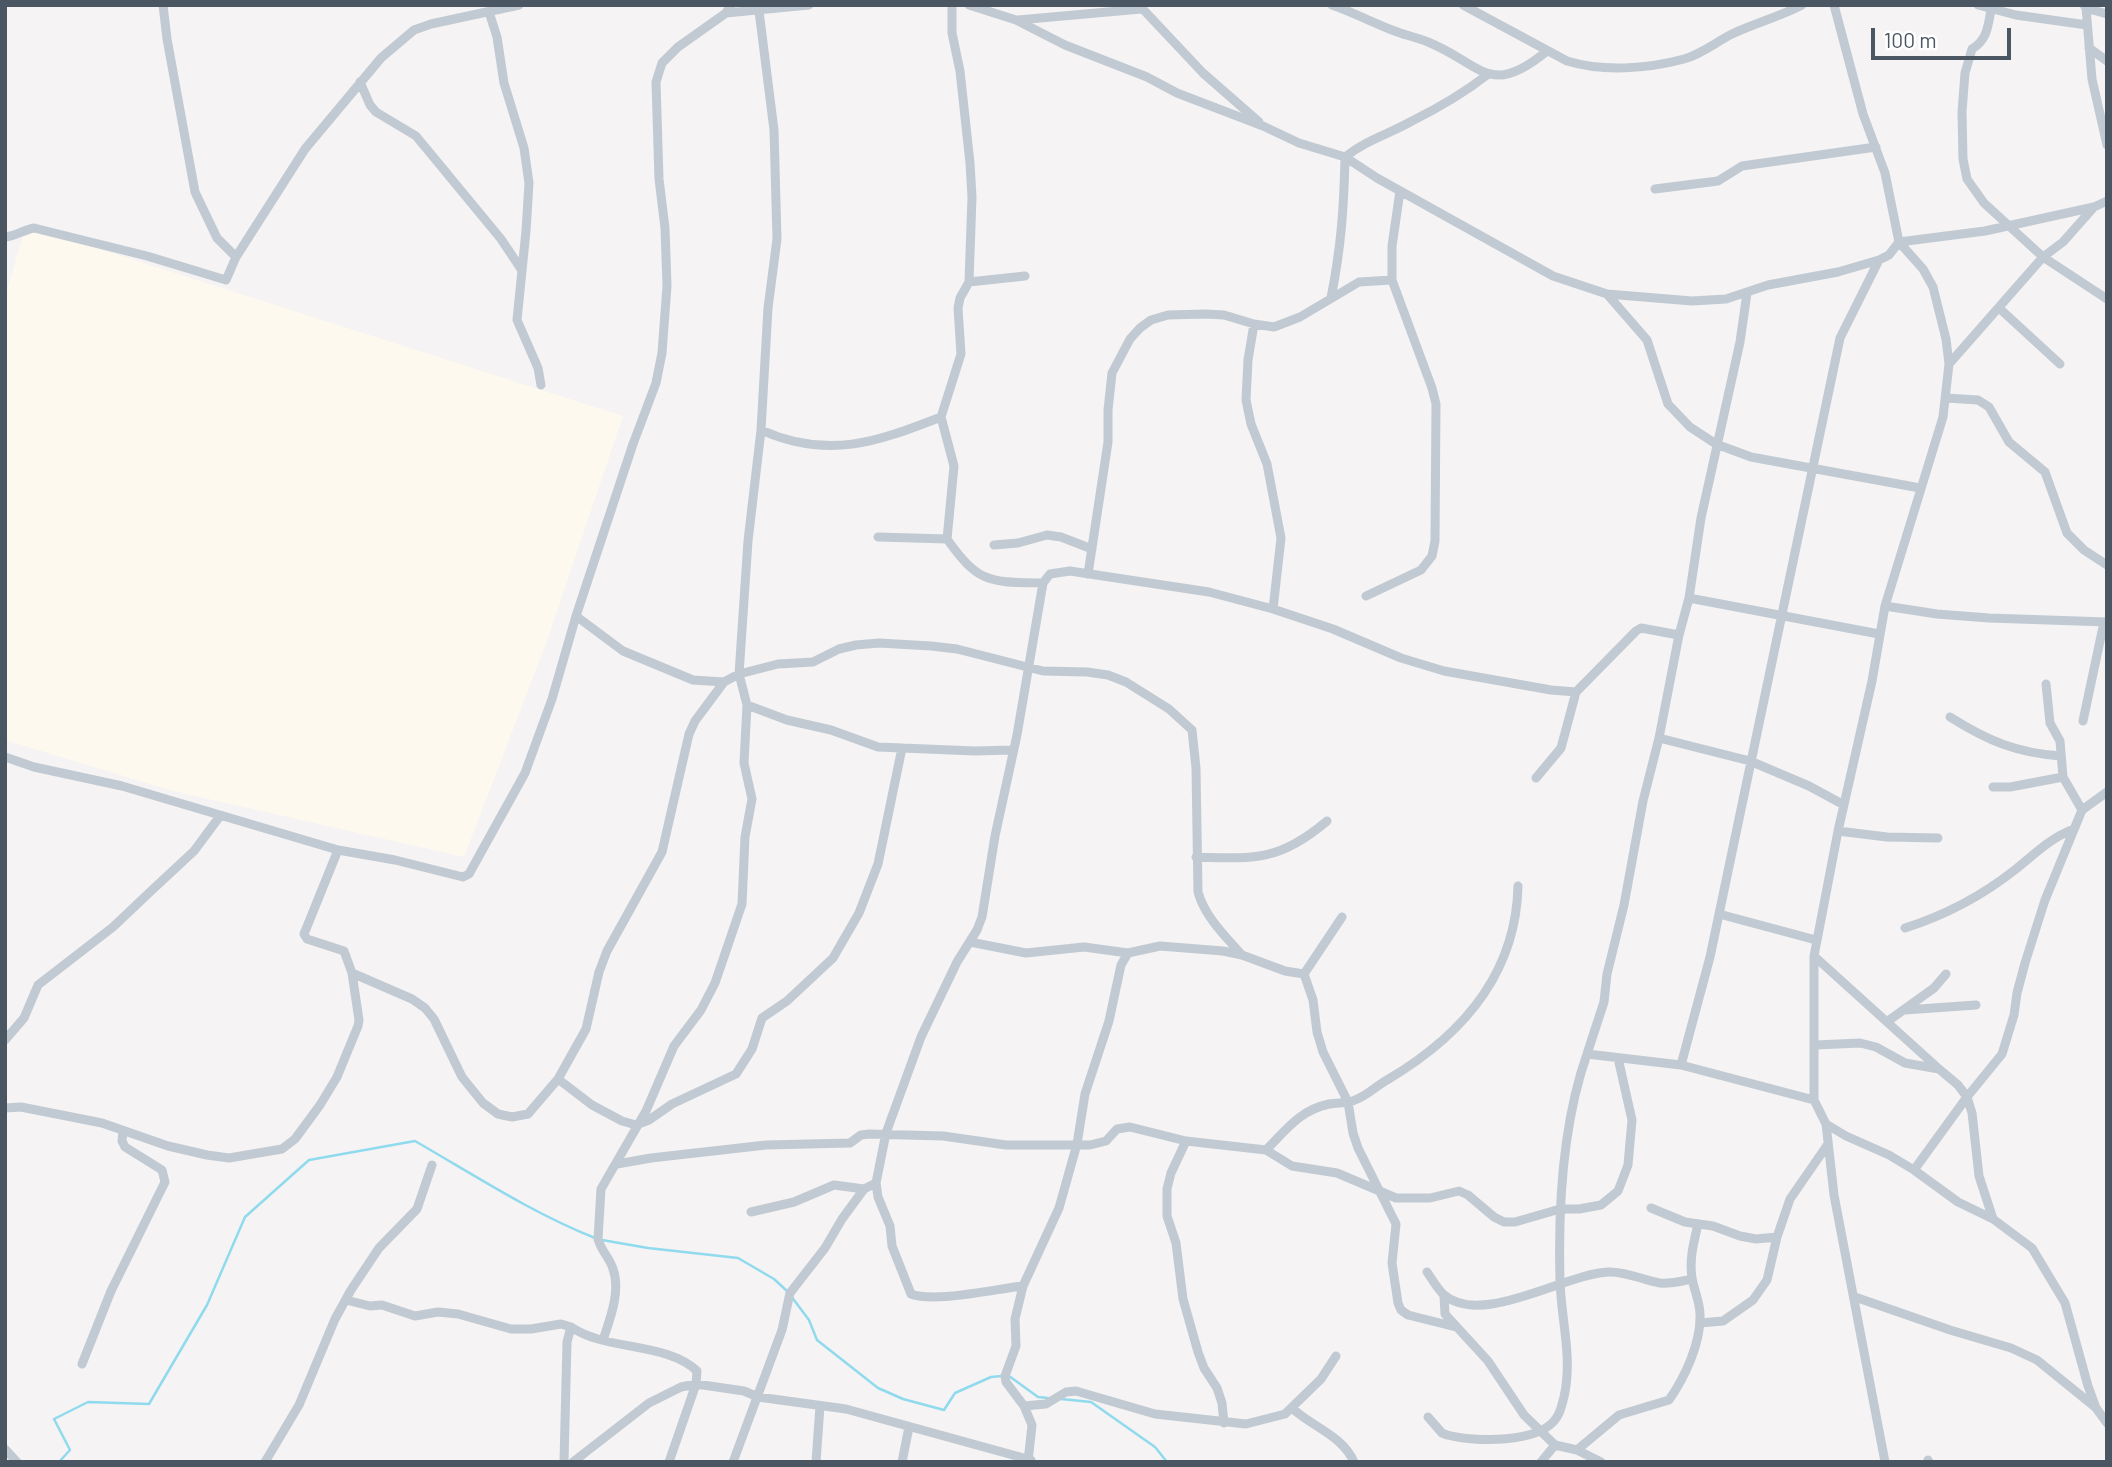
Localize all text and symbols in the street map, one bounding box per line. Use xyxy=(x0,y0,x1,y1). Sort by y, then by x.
scale bar xyxy=(1874,14,2014,58)
text: 100 m xyxy=(1884,27,1937,52)

